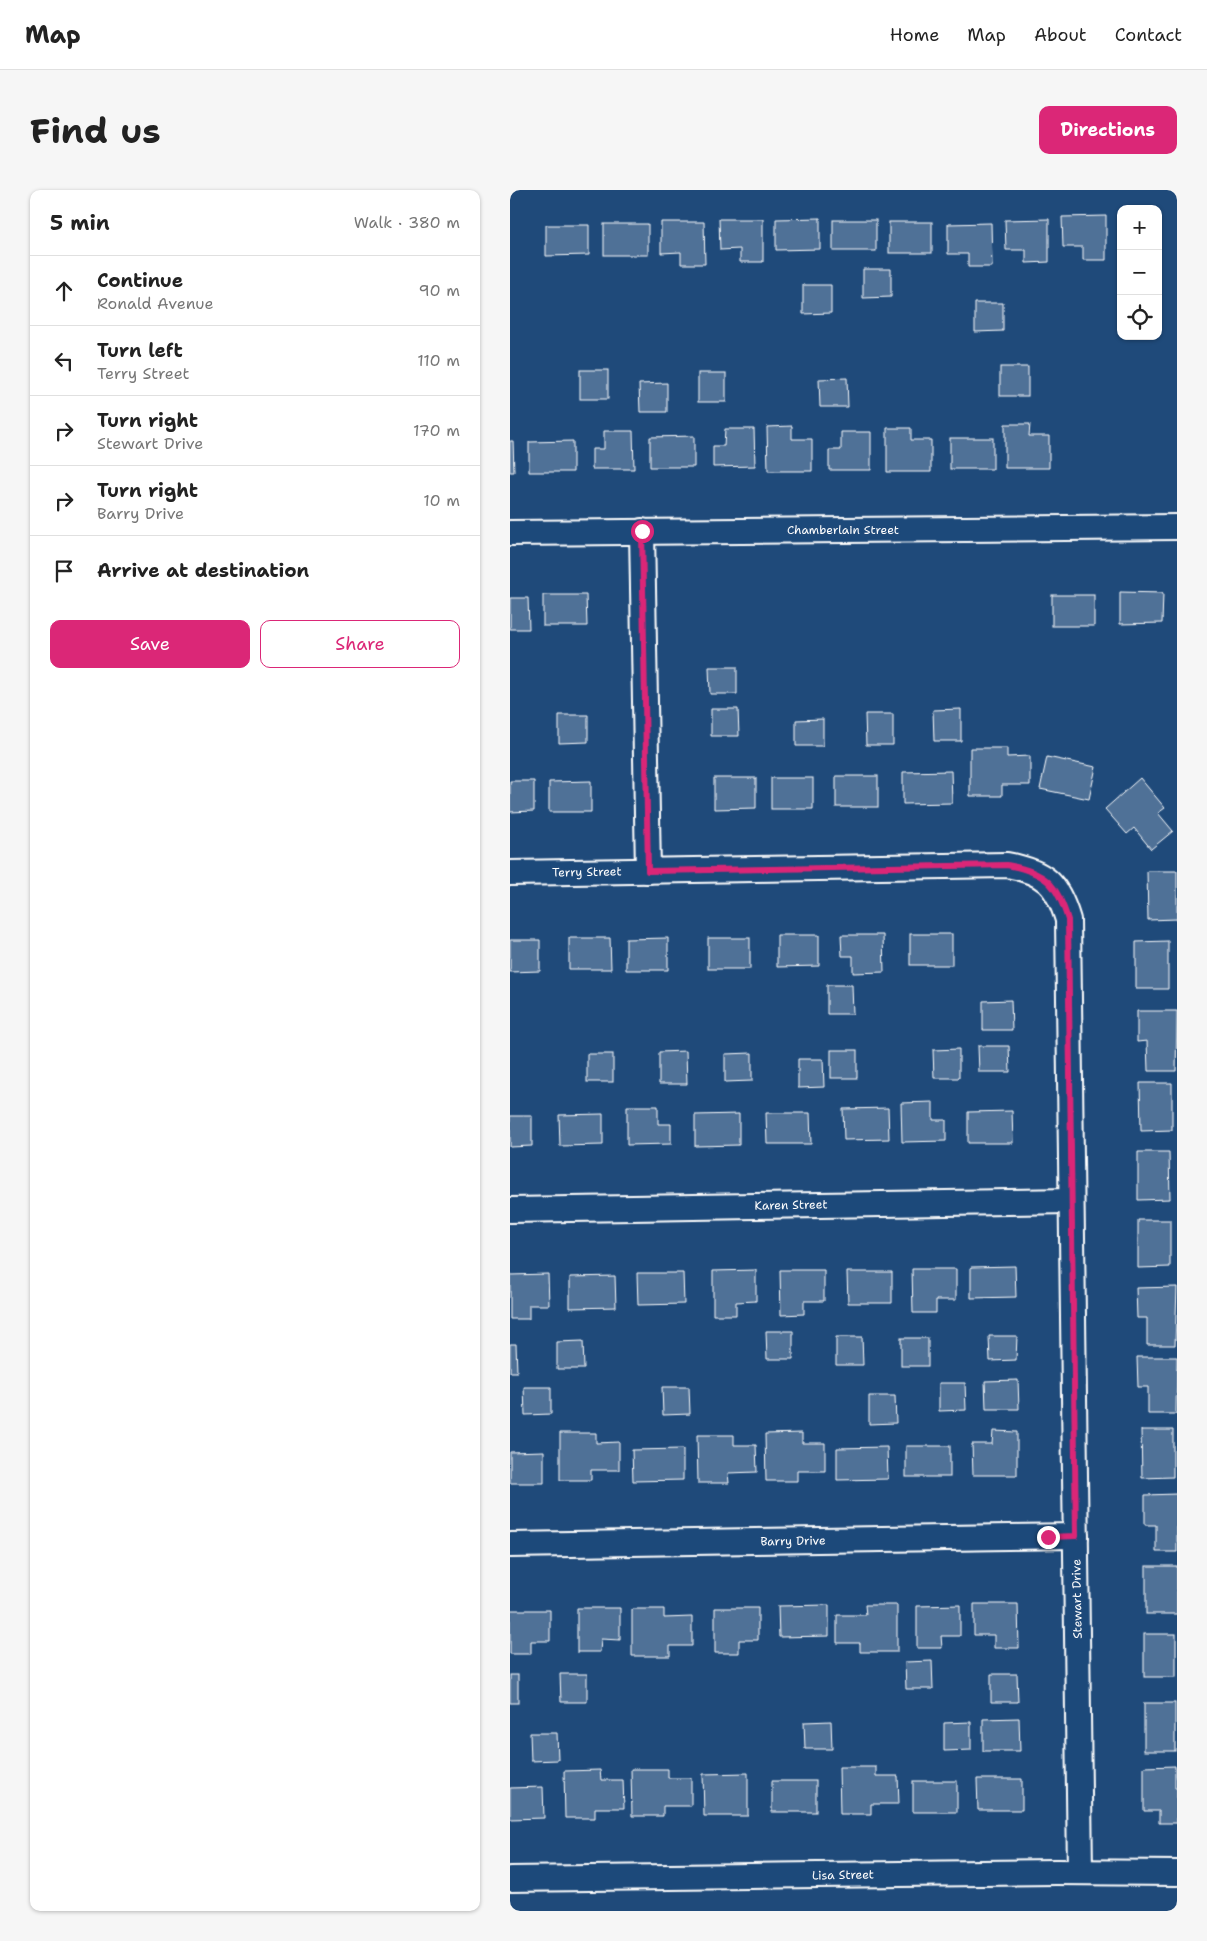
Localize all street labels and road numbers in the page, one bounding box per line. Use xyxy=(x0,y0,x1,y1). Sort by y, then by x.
street label: Chamberlain Street xyxy=(787,522,899,538)
street label: Terry Street xyxy=(552,863,622,881)
street label: Karen Street xyxy=(754,1196,828,1214)
street label: Barry Drive xyxy=(760,1532,826,1550)
street label: Stewart Drive xyxy=(1068,1559,1086,1639)
street label: Lisa Street xyxy=(812,1866,874,1884)

